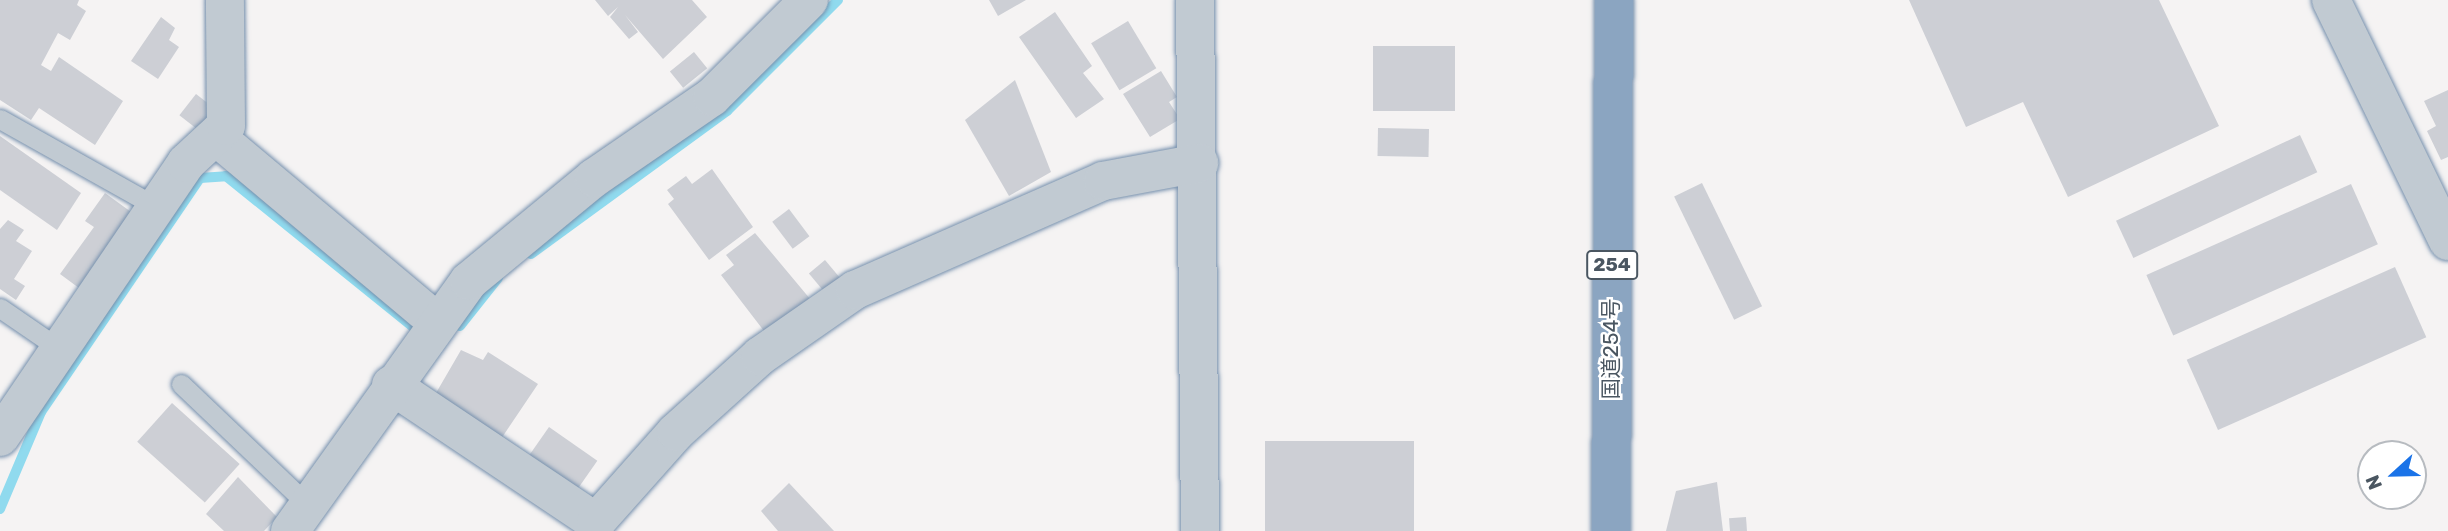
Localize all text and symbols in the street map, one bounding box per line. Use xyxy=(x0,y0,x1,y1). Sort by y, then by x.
road number: 254 xyxy=(1586,249,1638,280)
street label: 国道254号 xyxy=(1598,299,1624,399)
north arrow xyxy=(2357,440,2427,510)
text: N xyxy=(2361,472,2387,493)

